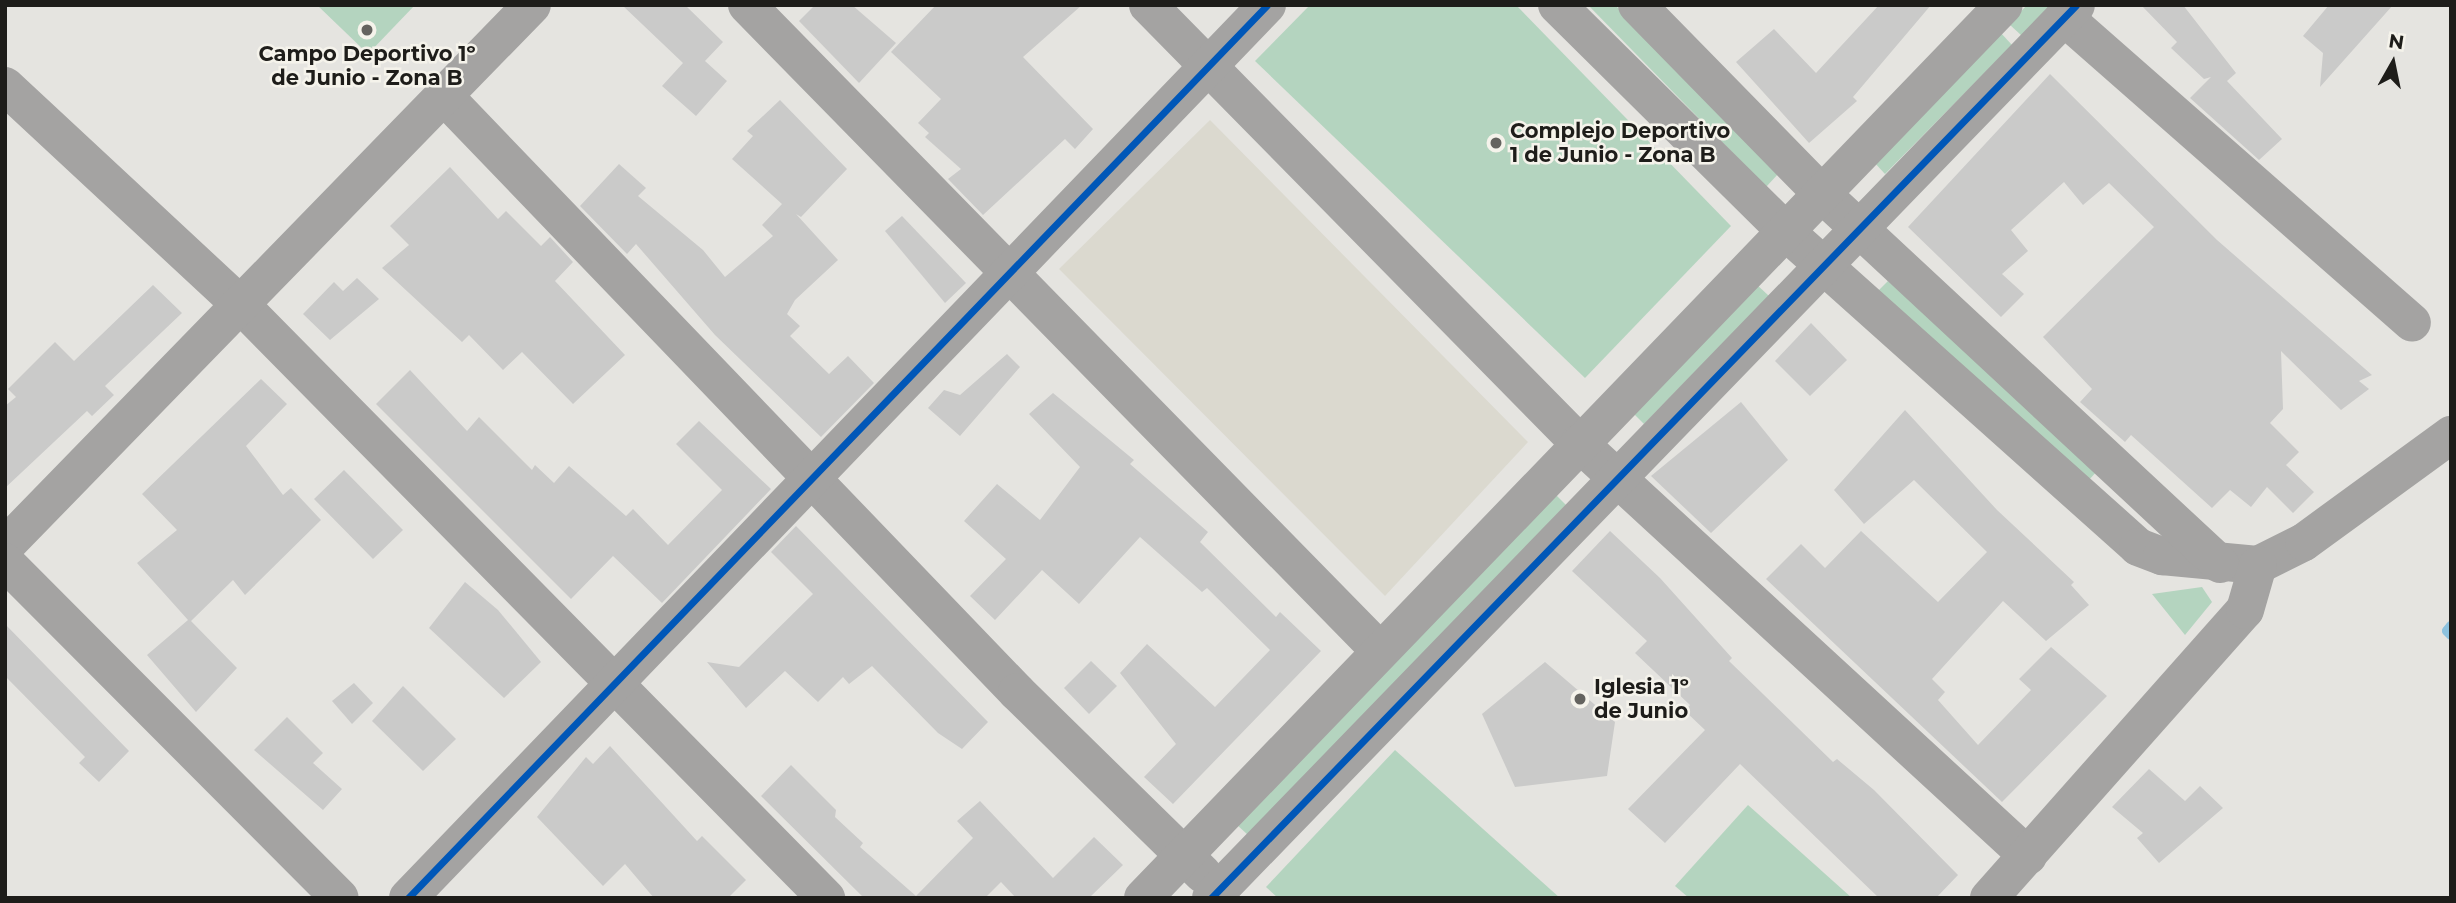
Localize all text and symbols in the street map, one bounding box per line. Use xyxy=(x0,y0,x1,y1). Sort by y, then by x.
marker: Campo Deportivo 1º de Junio - Zona B xyxy=(359,22,375,38)
north arrow xyxy=(2358,28,2428,98)
text: N xyxy=(2387,29,2406,54)
place label: Campo Deportivo 1º de Junio - Zona B xyxy=(258,41,476,91)
place label: Complejo Deportivo 1 de Junio - Zona B xyxy=(1510,118,1730,168)
marker: Complejo Deportivo 1 de Junio - Zona B xyxy=(1488,135,1504,151)
place label: Iglesia 1º de Junio xyxy=(1594,674,1689,724)
marker: Iglesia 1º de Junio xyxy=(1572,691,1588,707)

